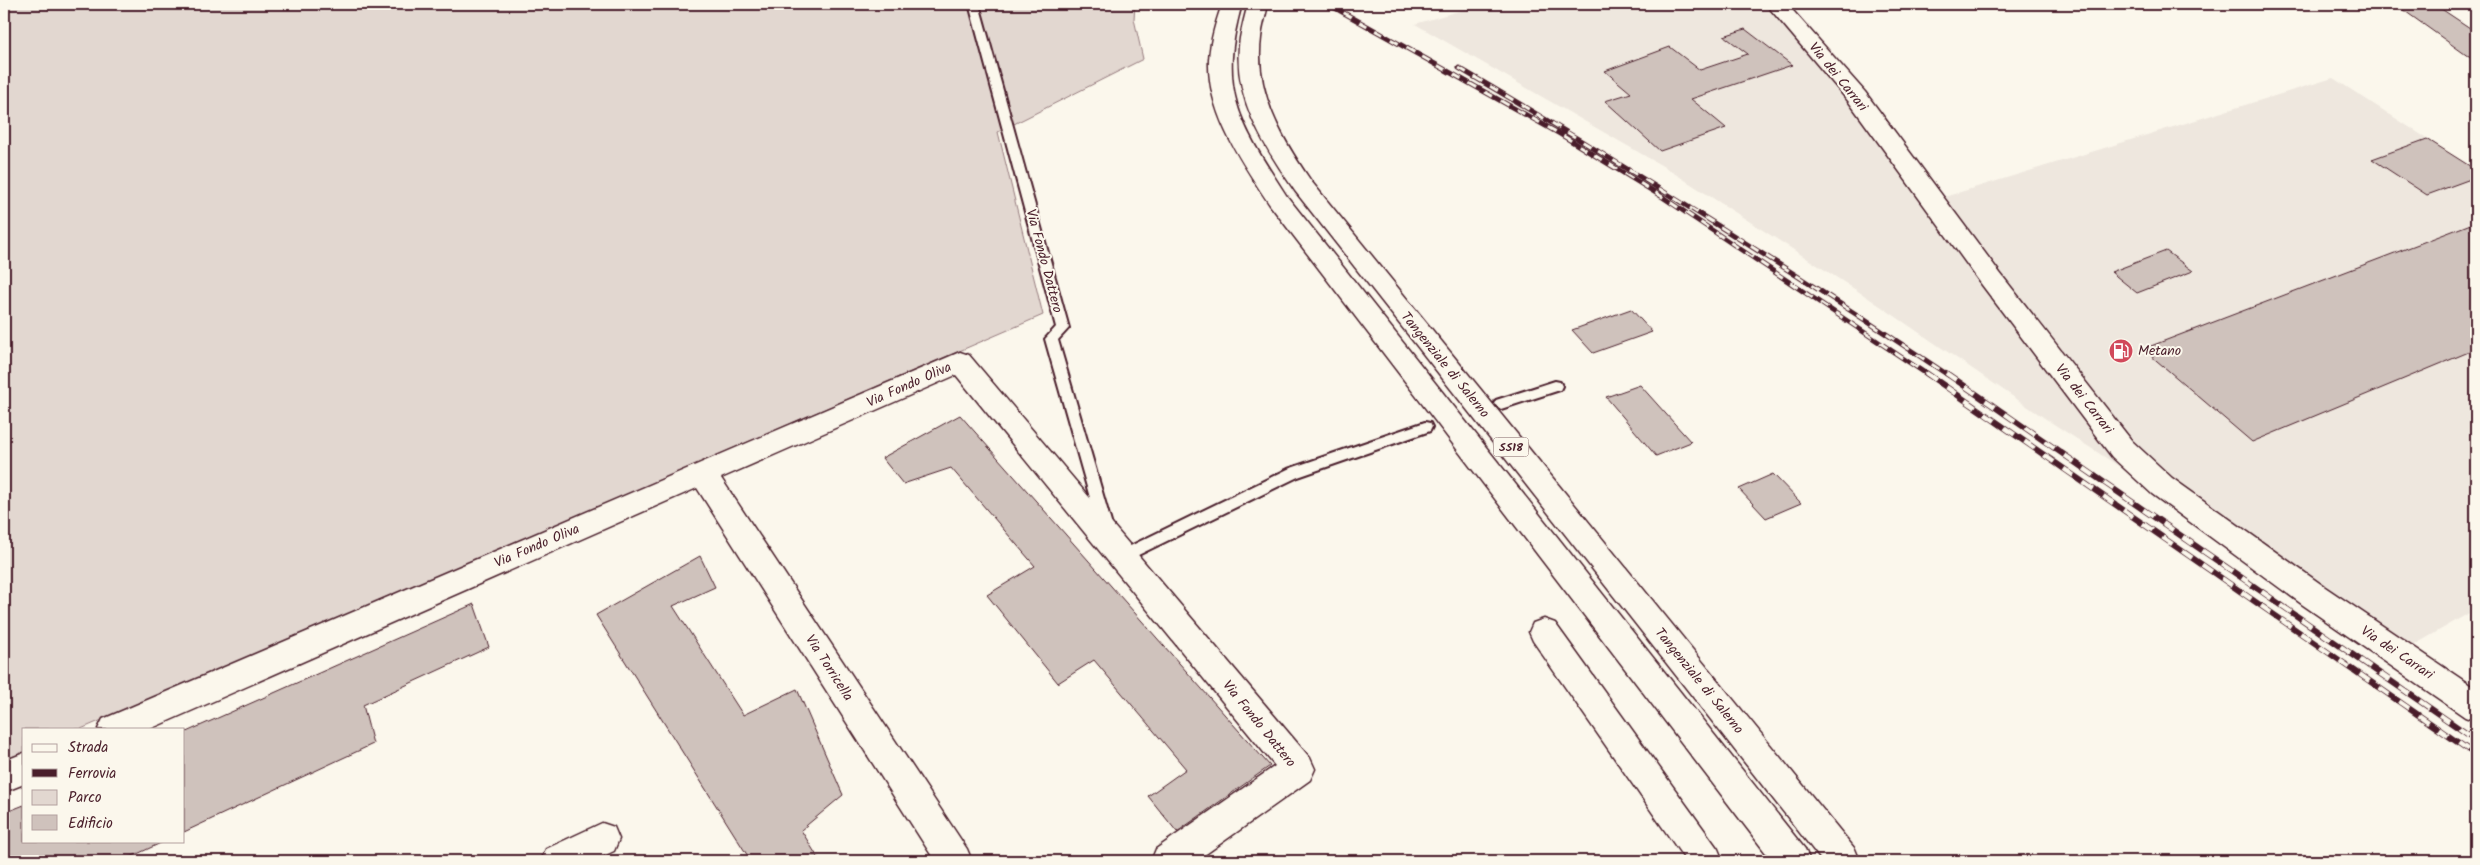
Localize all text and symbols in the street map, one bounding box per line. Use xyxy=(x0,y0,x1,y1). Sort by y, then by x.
street label: Via dei Carrari xyxy=(1803,37,1873,117)
street label: Via Fondo Dattero xyxy=(1020,207,1068,315)
street label: Tangenziale di Salerno xyxy=(1395,307,1495,423)
fuel station icon: Metano xyxy=(2108,338,2134,364)
place label: Metano xyxy=(2138,340,2181,362)
street label: Via Fondo Oliva xyxy=(863,356,955,414)
street label: Via dei Carrari xyxy=(2049,359,2119,439)
road number: SS18 xyxy=(1494,438,1528,457)
street label: Via Fondo Oliva xyxy=(491,518,583,574)
street label: Via dei Carrari xyxy=(2356,620,2438,686)
street label: Tangenziale di Salerno xyxy=(1649,623,1749,739)
street label: Via Torricella xyxy=(799,630,859,706)
street label: Via Fondo Dattero xyxy=(1217,676,1301,772)
legend xyxy=(22,728,185,842)
text: Strada xyxy=(68,736,108,760)
text: Ferrovia xyxy=(68,762,116,786)
text: Parco xyxy=(68,786,102,810)
text: Edificio xyxy=(68,812,113,836)

